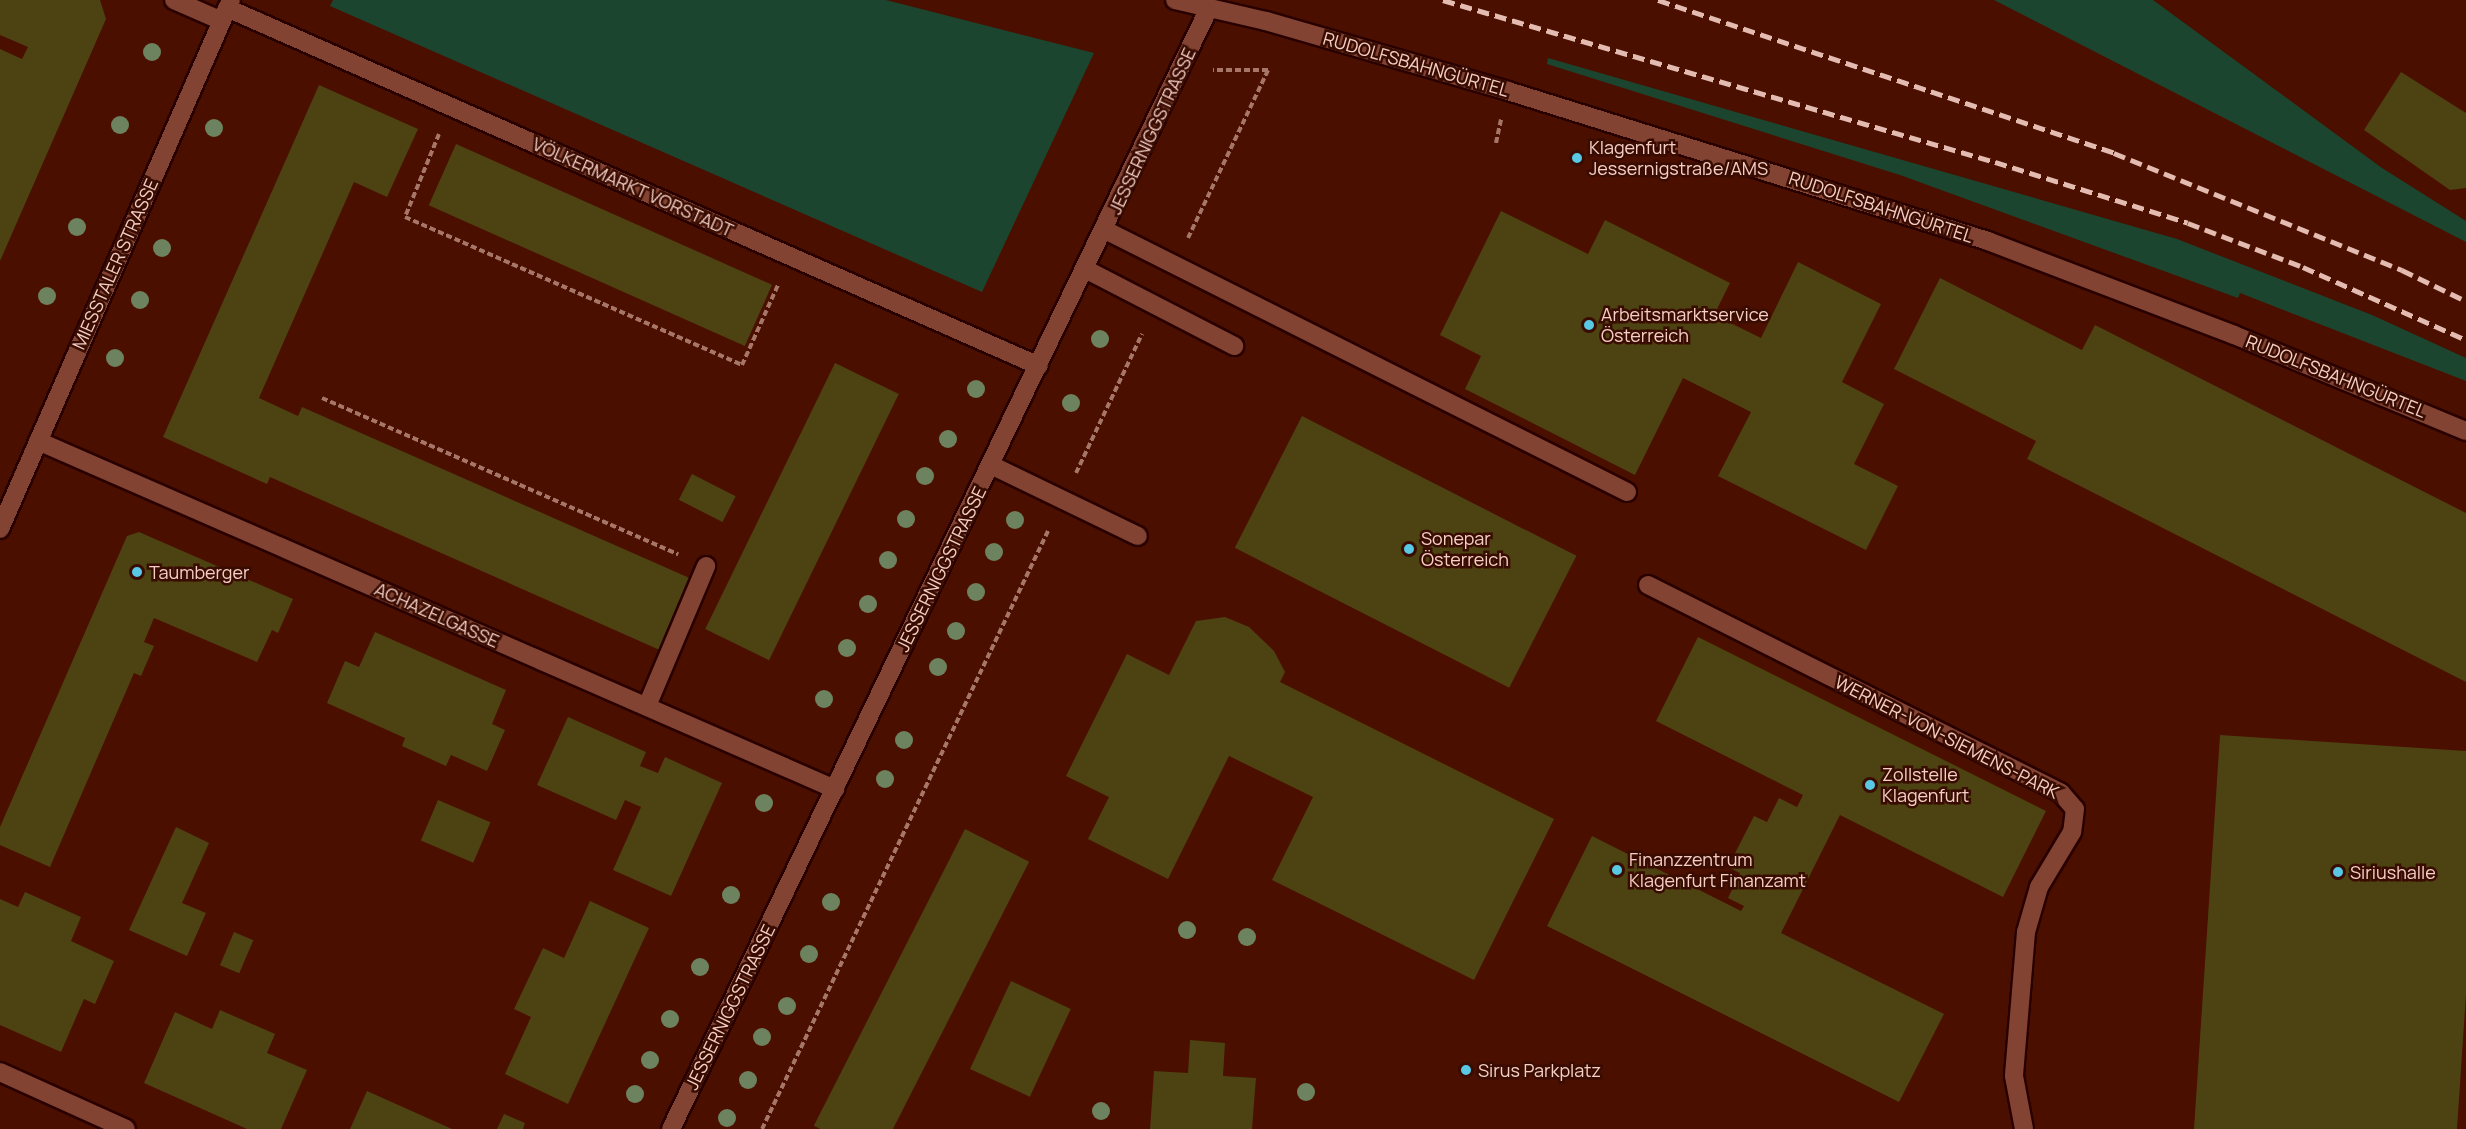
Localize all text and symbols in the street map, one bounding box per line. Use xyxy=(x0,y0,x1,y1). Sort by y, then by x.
street label: RUDOLFSBAHNGÜRTEL xyxy=(1321,27,1511,101)
street label: JESSERNIGGSTRASSE xyxy=(1104,44,1200,218)
street label: VÖLKERMARKT VORSTADT xyxy=(529,133,737,241)
place label: Klagenfurt Jessernigstraße/AMS xyxy=(1589,137,1768,180)
marker: Klagenfurt Jessernigstraße/AMS xyxy=(1570,151,1584,165)
street label: RUDOLFSBAHNGÜRTEL xyxy=(1786,167,1976,247)
street label: MIESSTALER STRASSE xyxy=(68,175,162,353)
place label: Arbeitsmarktservice Österreich xyxy=(1601,304,1769,346)
marker: Arbeitsmarktservice Österreich xyxy=(1582,318,1596,332)
street label: RUDOLFSBAHNGÜRTEL xyxy=(2243,330,2429,422)
street label: JESSERNIGGSTRASSE xyxy=(892,483,990,655)
place label: Sonepar Österreich xyxy=(1421,528,1509,570)
marker: Sonepar Österreich xyxy=(1402,542,1416,556)
place label: Taumberger xyxy=(149,561,249,583)
marker: Taumberger xyxy=(130,565,144,579)
street label: ACHAZELGASSE xyxy=(371,578,503,652)
street label: WERNER-VON-SIEMENS-PARK xyxy=(1831,671,2063,803)
place label: Zollstelle Klagenfurt xyxy=(1882,764,1969,806)
marker: Zollstelle Klagenfurt xyxy=(1863,778,1877,792)
place label: Finanzzentrum Klagenfurt Finanzamt xyxy=(1629,849,1806,892)
place label: Siriushalle xyxy=(2350,861,2436,883)
marker: Finanzzentrum Klagenfurt Finanzamt xyxy=(1610,863,1624,877)
marker: Siriushalle xyxy=(2331,865,2345,879)
street label: JESSERNIGGSTRASSE xyxy=(681,921,779,1093)
place label: Sirus Parkplatz xyxy=(1478,1059,1601,1081)
marker: Sirus Parkplatz xyxy=(1459,1063,1473,1077)

